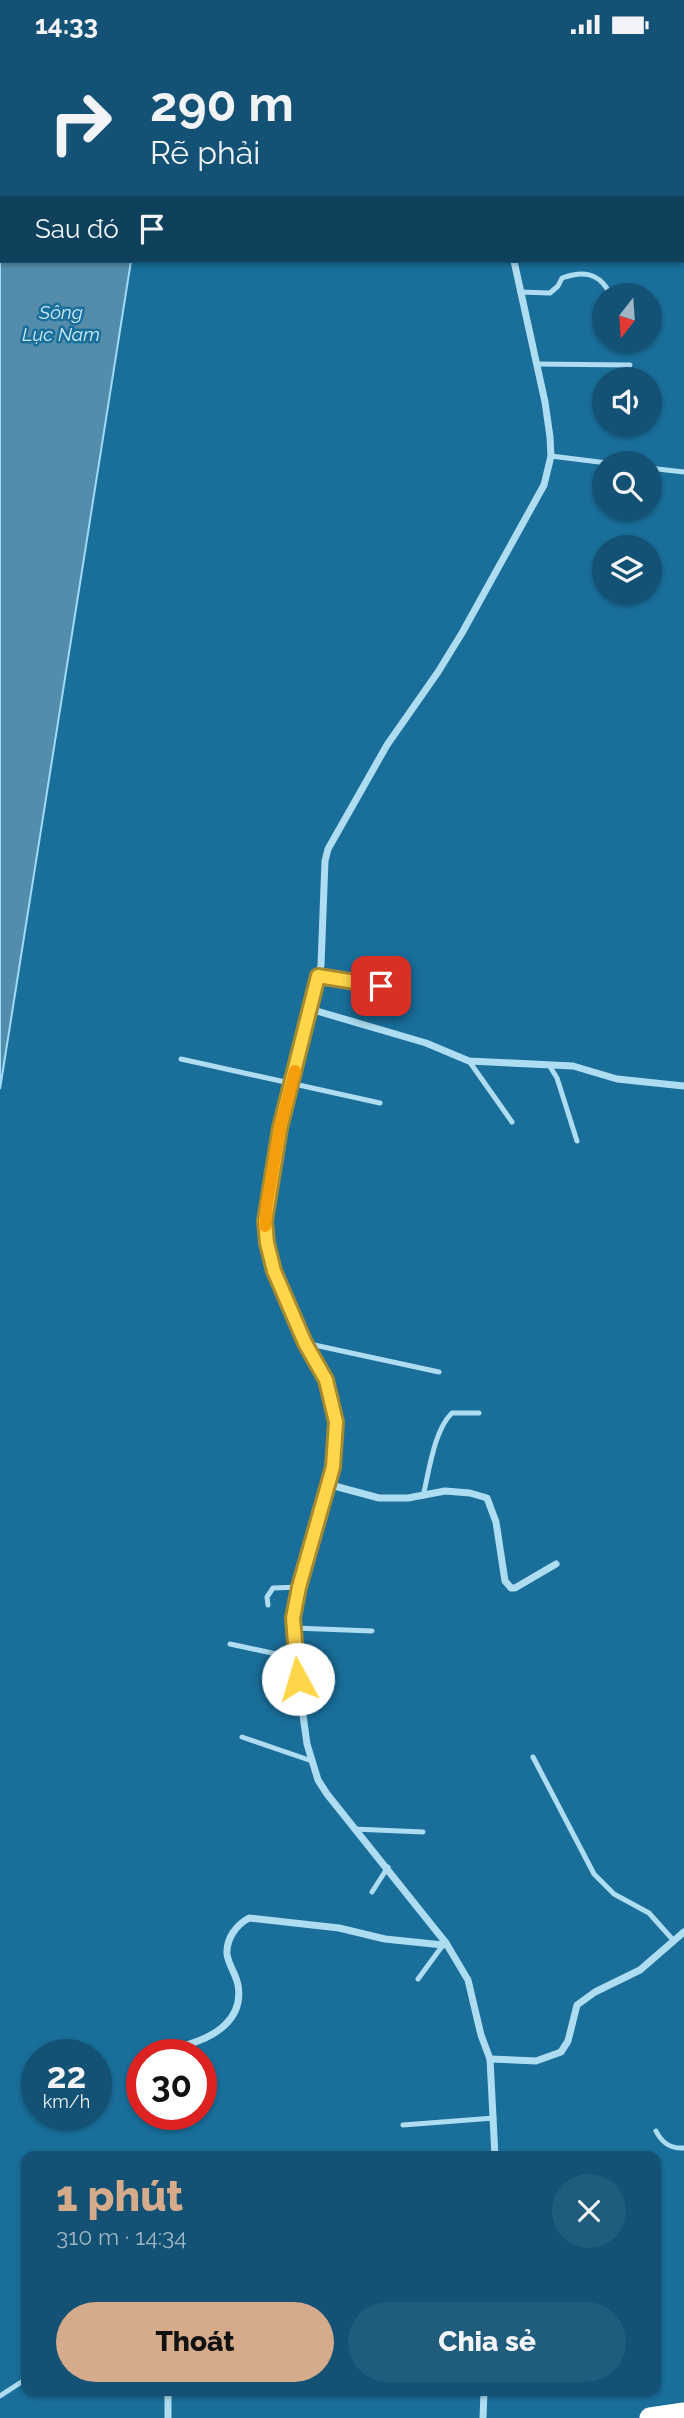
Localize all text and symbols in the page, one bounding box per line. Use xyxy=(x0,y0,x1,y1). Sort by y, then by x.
text: 14:33 xyxy=(35,10,98,40)
text: 290 m xyxy=(150,75,294,132)
icon: right xyxy=(35,77,126,168)
text: Rẽ phải xyxy=(150,134,260,171)
icon: arrive xyxy=(133,210,171,248)
text: Sau đó xyxy=(35,214,119,244)
north arrow xyxy=(592,283,662,353)
map controls xyxy=(592,283,662,605)
water label: Sông Lục Nam xyxy=(22,301,100,345)
button: sound xyxy=(592,367,662,437)
button: search xyxy=(592,451,662,521)
button: layers xyxy=(592,535,662,605)
pin xyxy=(351,956,411,1016)
icon: arrive xyxy=(362,967,400,1005)
position arrow xyxy=(261,1642,335,1716)
speed limit sign: 30 xyxy=(126,2039,217,2130)
text: 22 xyxy=(47,2055,86,2096)
text: km/h xyxy=(43,2091,90,2112)
text: 1 phút xyxy=(56,2172,183,2221)
button: close xyxy=(552,2174,626,2248)
text: 310 m · 14:34 xyxy=(56,2223,187,2250)
button: Thoát xyxy=(56,2302,334,2382)
button: Chia sẻ xyxy=(348,2302,626,2382)

